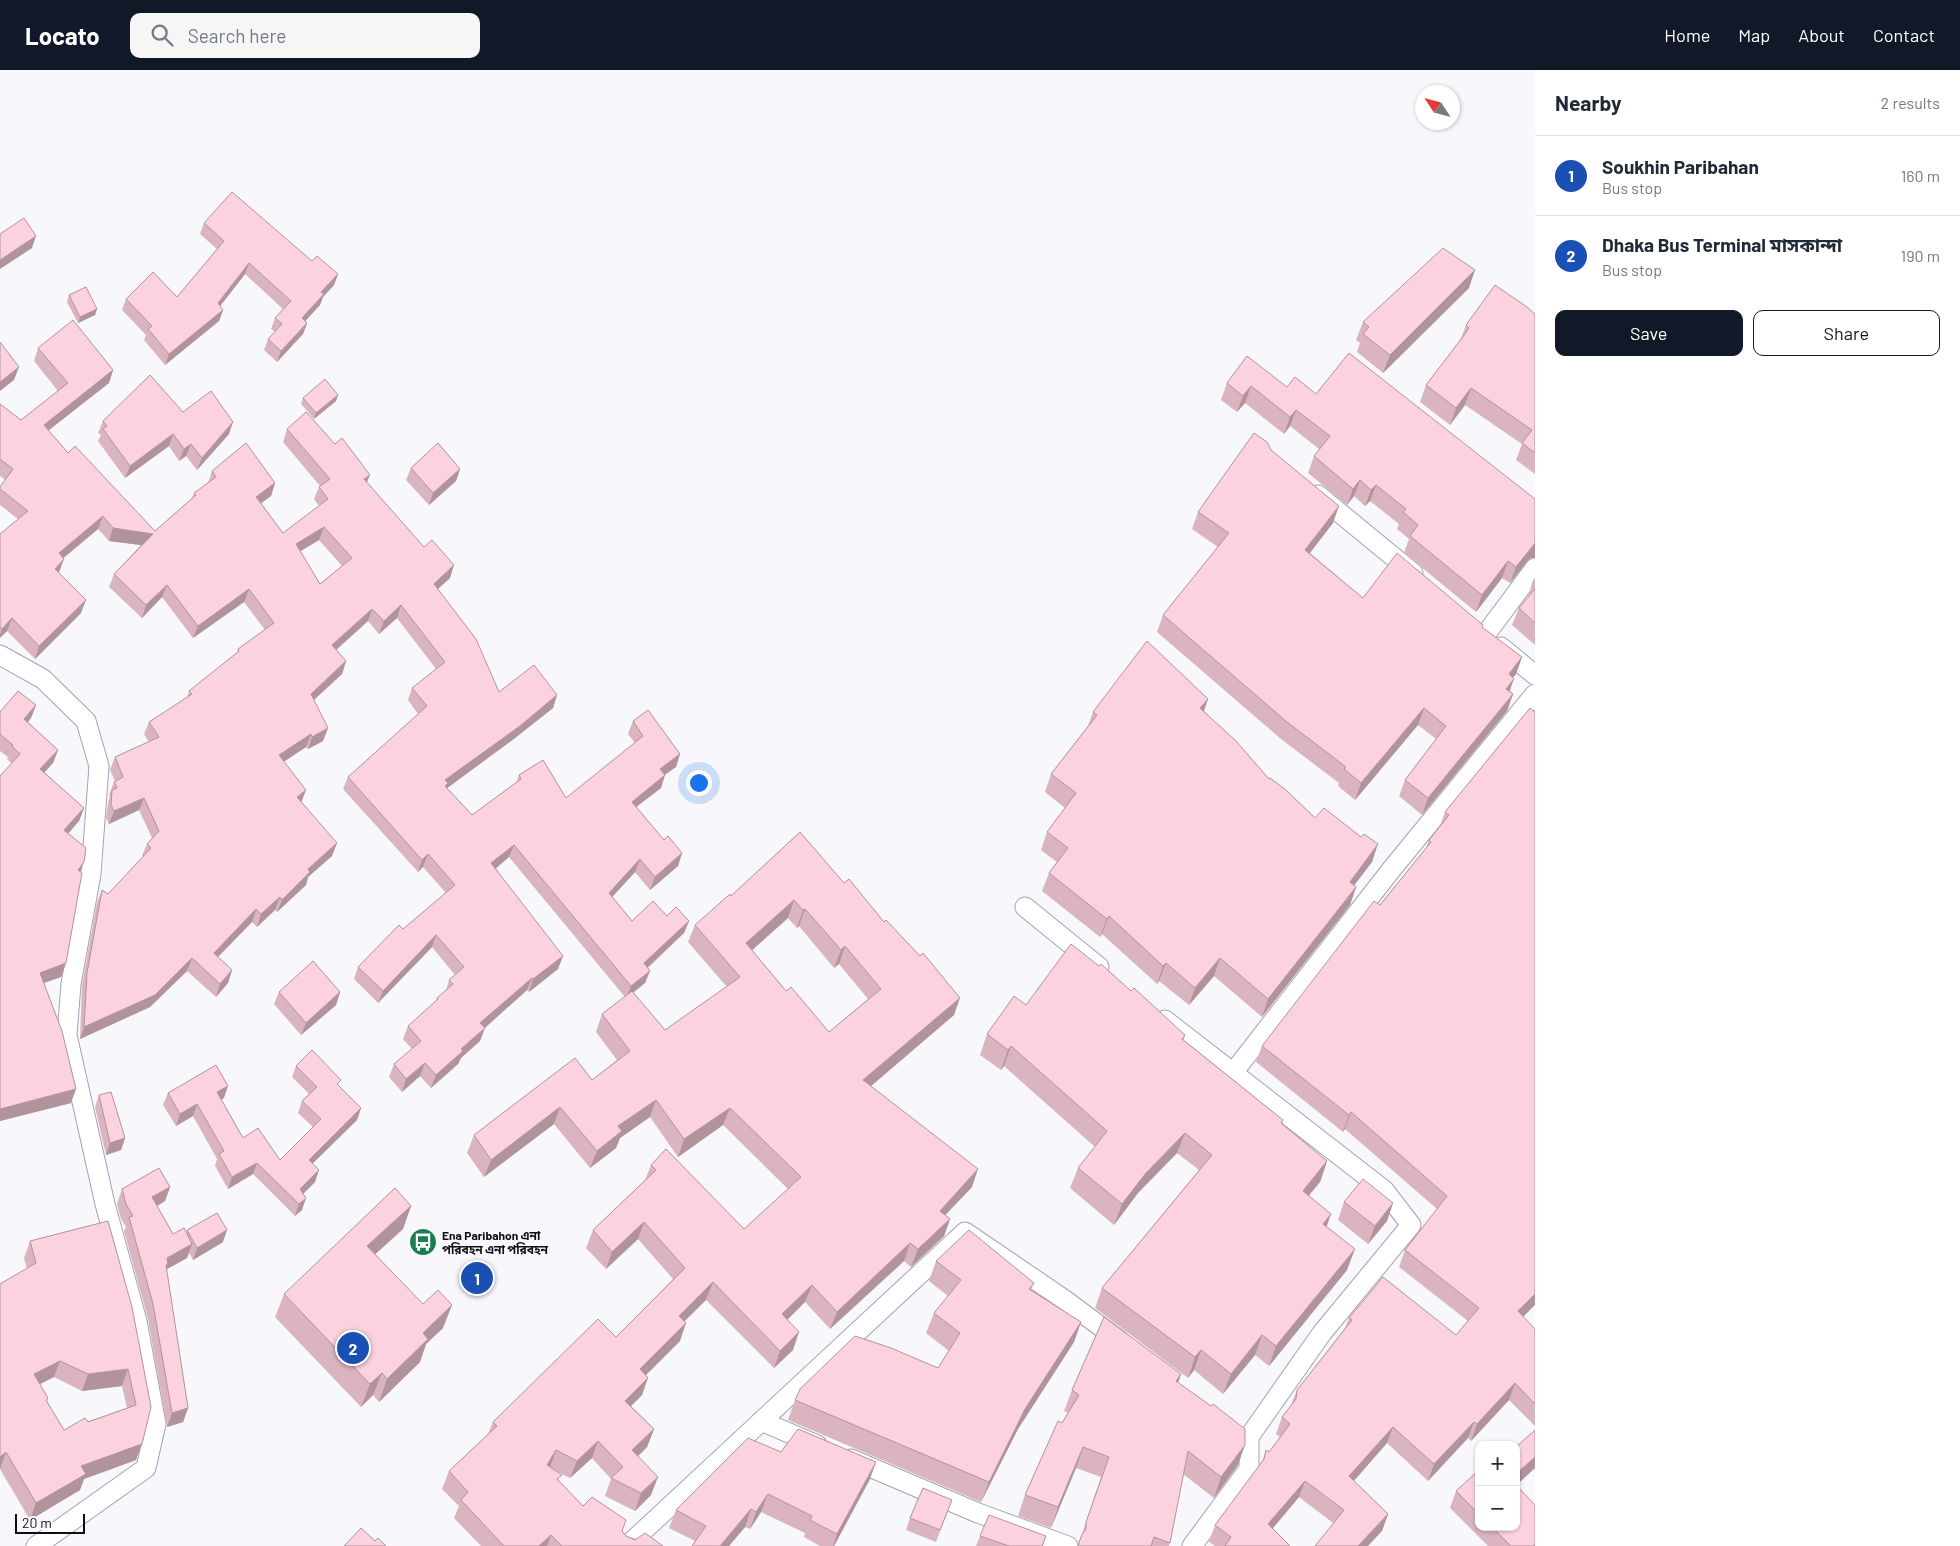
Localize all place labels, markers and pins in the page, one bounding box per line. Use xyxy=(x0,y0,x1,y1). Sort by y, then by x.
bus stop icon: Ena Paribahon এনা পরিবহন এনা পরিবহন xyxy=(408,1227,438,1257)
place label: Ena Paribahon এনা পরিবহন এনা পরিবহন xyxy=(442,1228,549,1256)
pin: 1 xyxy=(461,1259,493,1297)
pin: 2 xyxy=(337,1329,369,1367)

